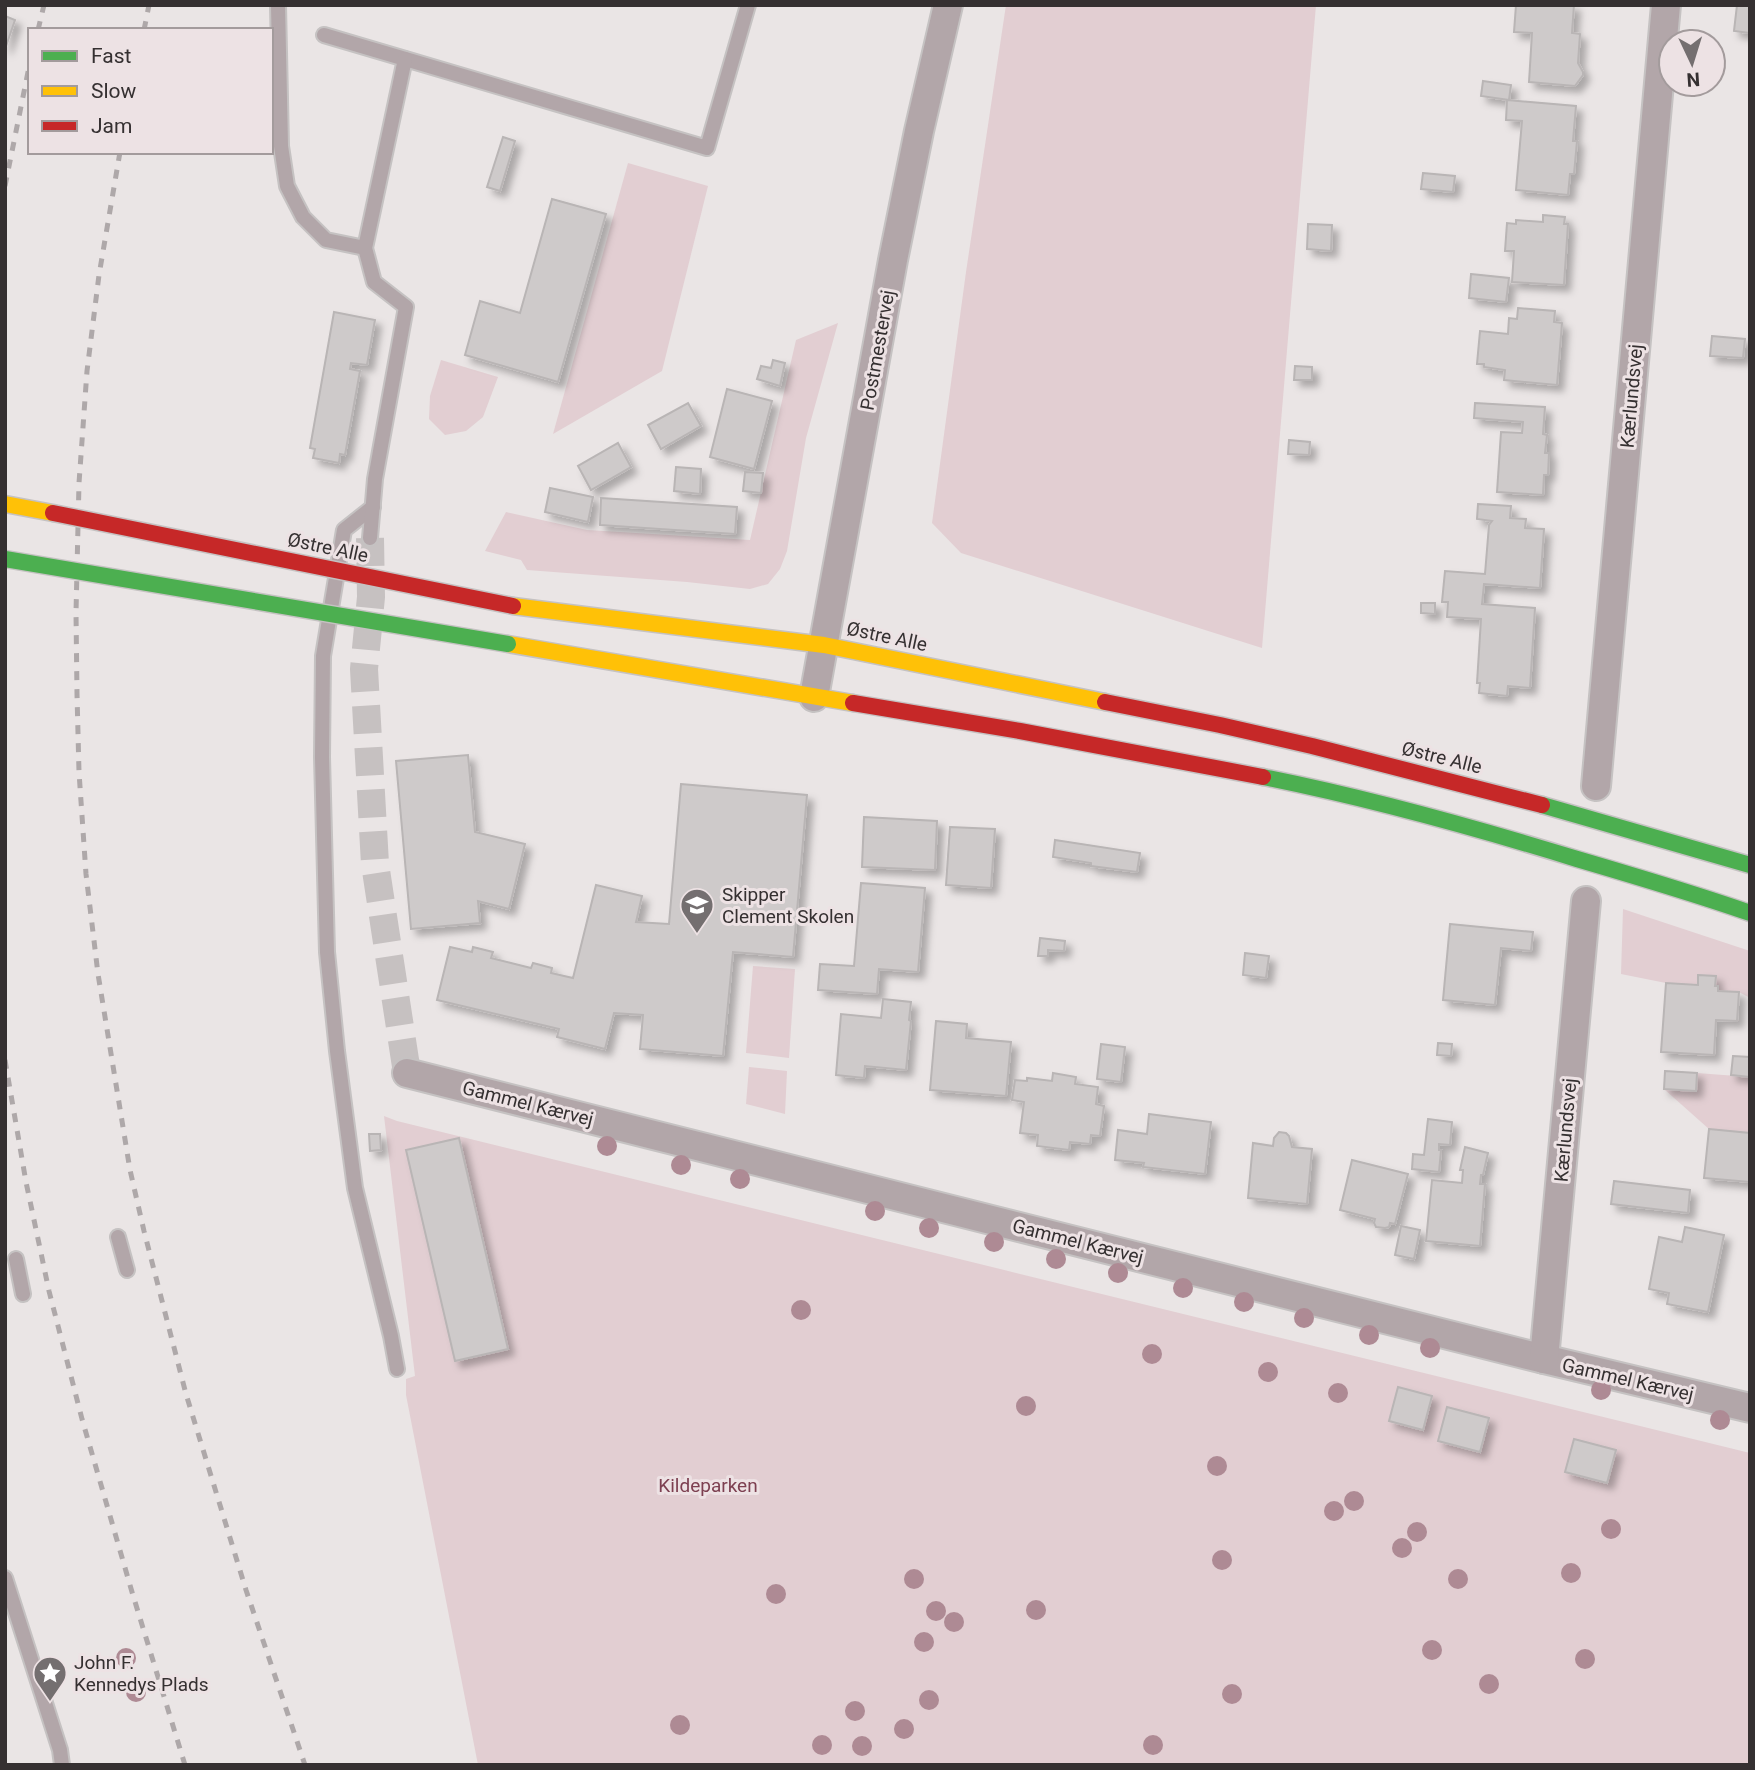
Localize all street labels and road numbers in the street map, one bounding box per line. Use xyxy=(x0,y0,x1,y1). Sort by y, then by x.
street label: Postmestervej xyxy=(856,288,899,412)
street label: Kærlundsvej xyxy=(1615,343,1647,449)
street label: Østre Alle xyxy=(285,528,370,567)
street label: Østre Alle xyxy=(844,617,929,656)
street label: Østre Alle xyxy=(1399,736,1484,779)
street label: Gammel Kærvej xyxy=(460,1076,596,1131)
street label: Kærlundsvej xyxy=(1549,1077,1581,1183)
street label: Gammel Kærvej xyxy=(1010,1214,1146,1269)
street label: Gammel Kærvej xyxy=(1560,1353,1696,1406)

